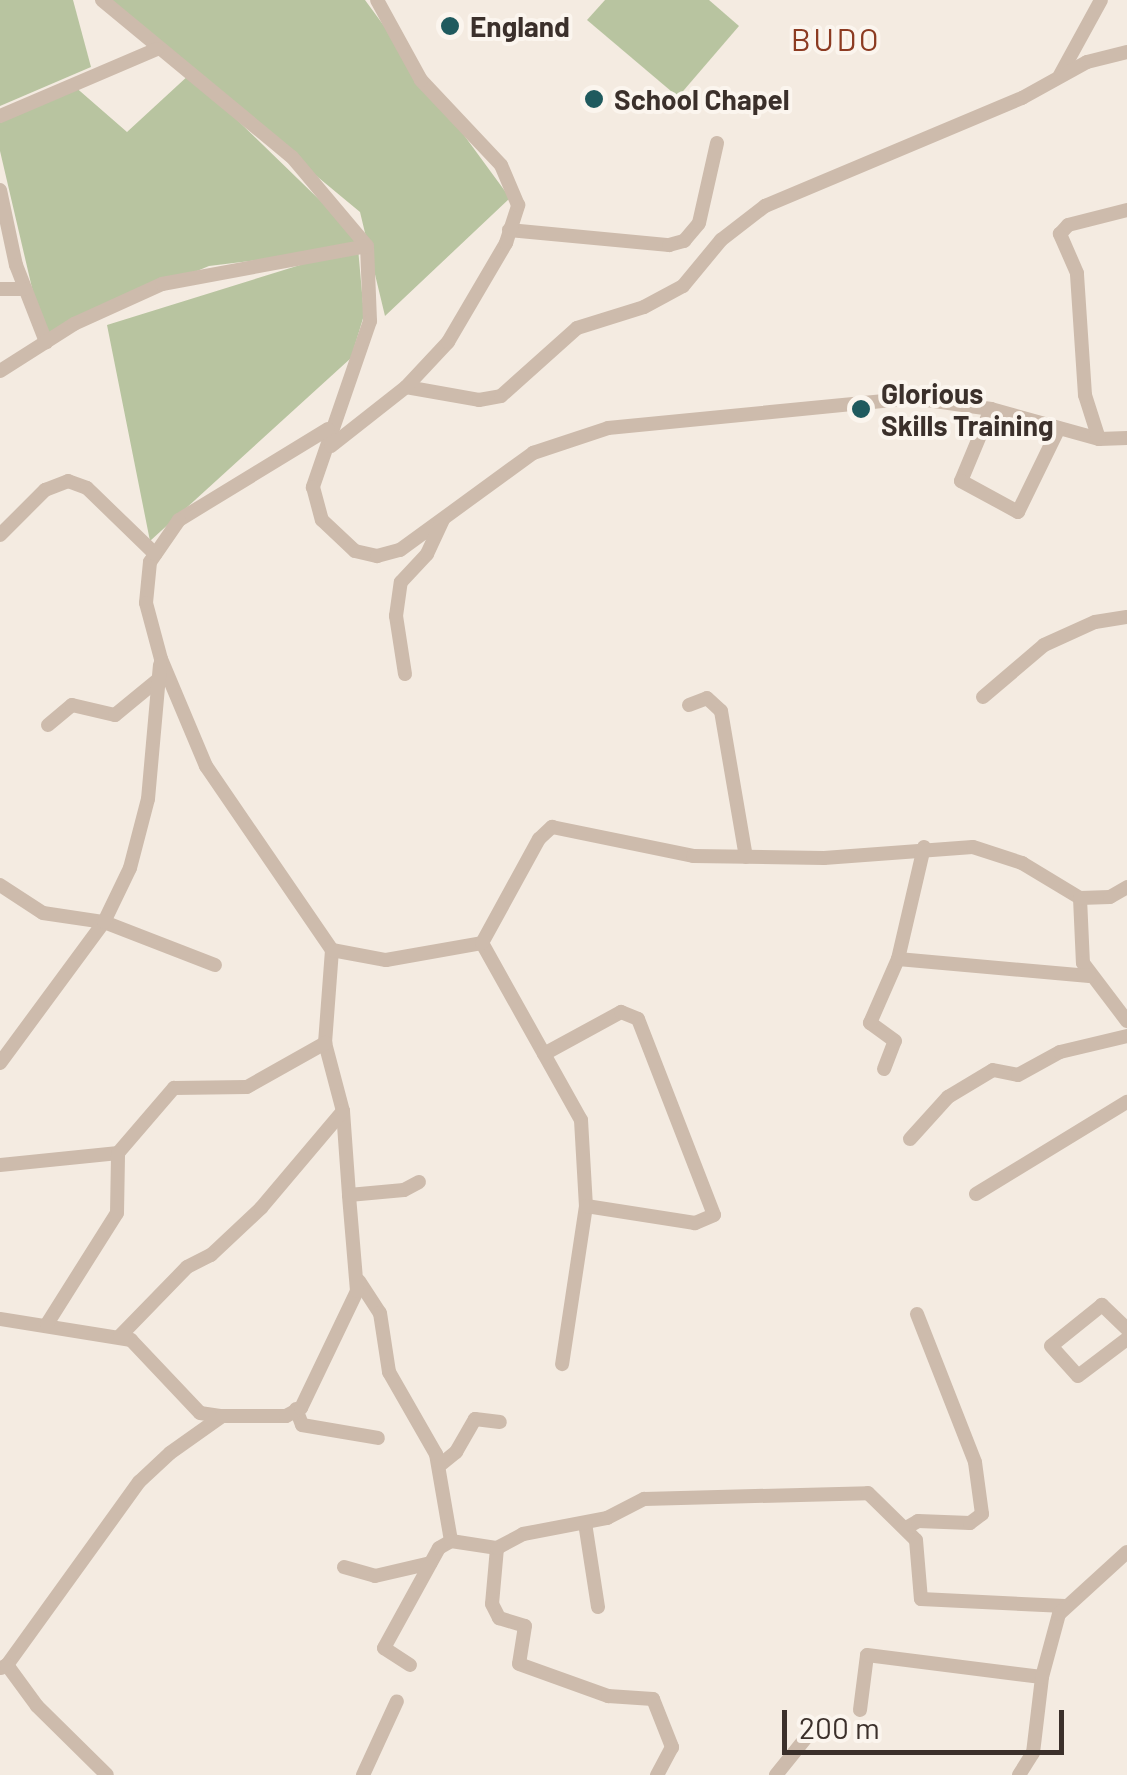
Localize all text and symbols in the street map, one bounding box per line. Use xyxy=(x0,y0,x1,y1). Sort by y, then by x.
place label: England xyxy=(470,9,570,43)
marker: England xyxy=(439,15,461,37)
district label: BUDO xyxy=(791,19,881,57)
place label: School Chapel xyxy=(614,82,790,116)
marker: School Chapel xyxy=(583,88,605,110)
place label: Glorious Skills Training xyxy=(881,376,1054,442)
marker: Glorious Skills Training xyxy=(850,398,872,420)
scale bar xyxy=(787,1690,1070,1752)
text: 200 m xyxy=(799,1709,880,1745)

